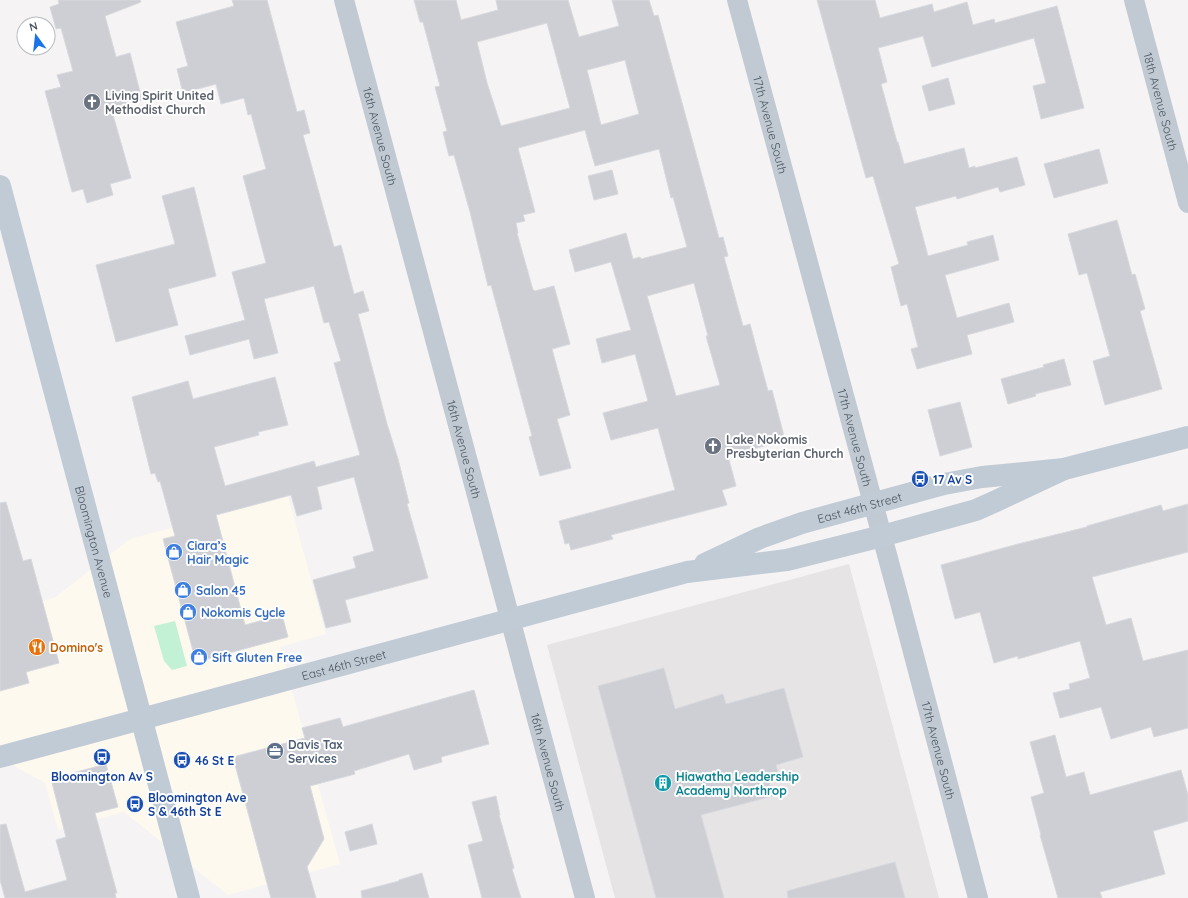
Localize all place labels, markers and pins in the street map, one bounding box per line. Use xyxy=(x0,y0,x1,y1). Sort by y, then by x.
place label: Living Spirit United Methodist Church xyxy=(105,88,214,117)
church icon: Living Spirit United Methodist Church xyxy=(82,92,102,112)
place label: Lake Nokomis Presbyterian Church xyxy=(726,432,843,461)
church icon: Lake Nokomis Presbyterian Church xyxy=(703,436,723,456)
bus stop icon: 17 Av S xyxy=(910,469,930,489)
place label: 17 Av S xyxy=(933,472,972,487)
place label: Ciara’s Hair Magic xyxy=(187,538,249,567)
shop icon: Ciara’s Hair Magic xyxy=(164,542,184,562)
shop icon: Salon 45 xyxy=(173,580,193,600)
place label: Salon 45 xyxy=(196,583,246,598)
shop icon: Nokomis Cycle xyxy=(178,602,198,622)
place label: Nokomis Cycle xyxy=(201,605,285,620)
restaurant icon: Domino's xyxy=(27,637,47,657)
place label: Domino's xyxy=(50,640,103,655)
shop icon: Sift Gluten Free xyxy=(189,647,209,667)
place label: Sift Gluten Free xyxy=(212,650,302,665)
place label: Davis Tax Services xyxy=(288,737,343,766)
office icon: Davis Tax Services xyxy=(265,741,285,761)
bus stop icon: Bloomington Av S xyxy=(92,747,112,767)
bus stop icon: 46 St E xyxy=(172,750,192,770)
place label: 46 St E xyxy=(195,753,234,768)
place label: Bloomington Av S xyxy=(51,769,153,784)
place label: Hiawatha Leadership Academy Northrop xyxy=(676,769,799,798)
building icon: Hiawatha Leadership Academy Northrop xyxy=(653,773,673,793)
place label: Bloomington Ave S & 46th St E xyxy=(148,790,247,819)
bus stop icon: Bloomington Ave S & 46th St E xyxy=(125,794,145,814)

